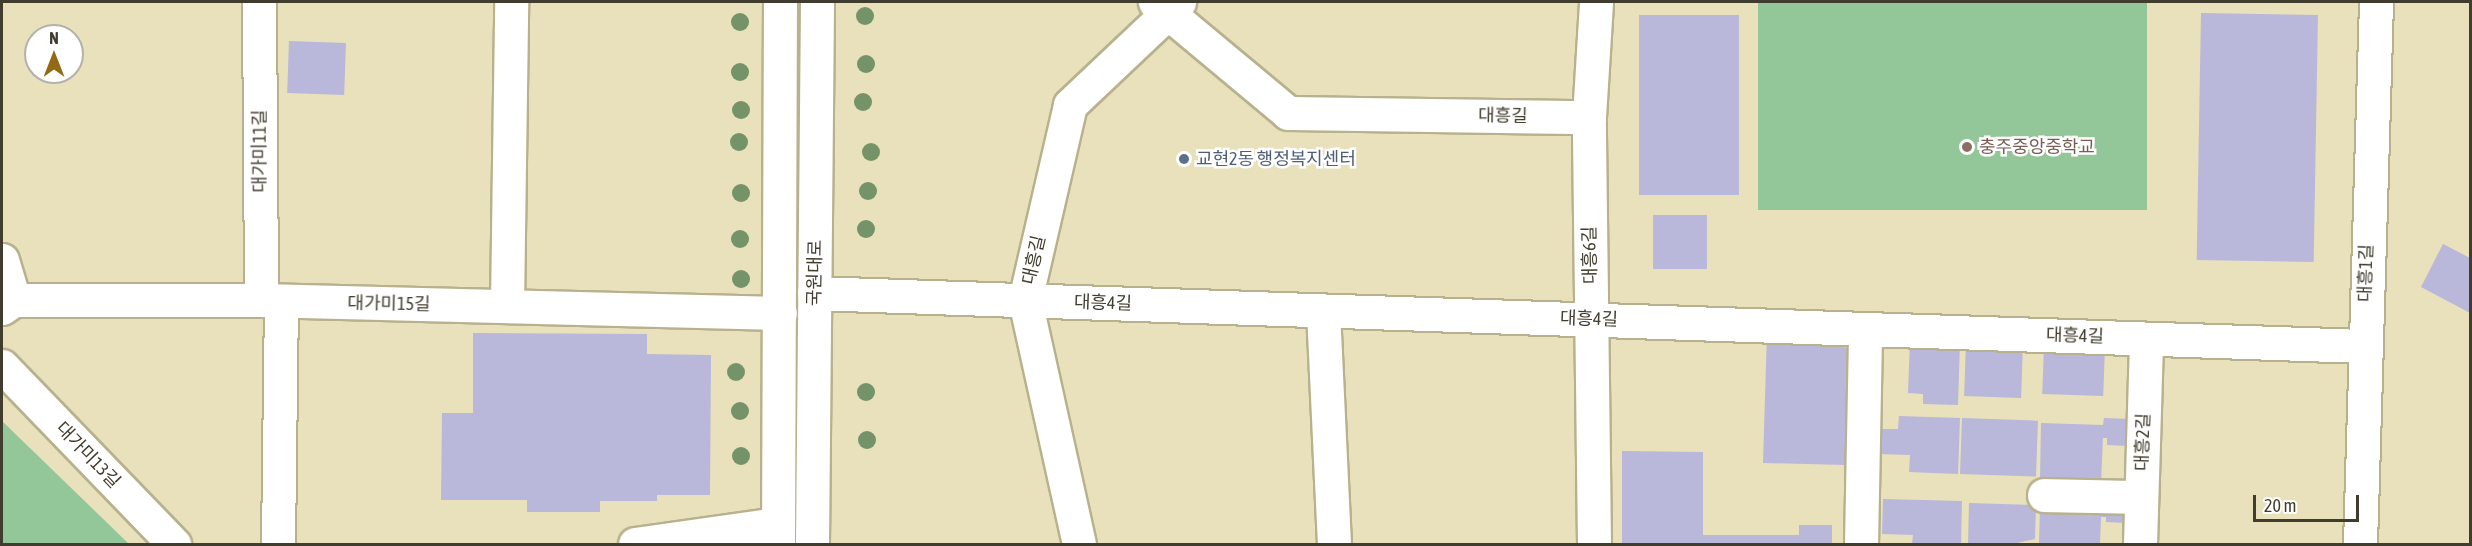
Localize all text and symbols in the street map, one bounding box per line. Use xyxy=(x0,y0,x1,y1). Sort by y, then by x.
north arrow xyxy=(24,24,84,84)
text: N xyxy=(49,29,59,47)
street label: 대흥길 xyxy=(1478,105,1528,127)
street label: 대가미11길 xyxy=(249,109,271,193)
place label: 충주중앙중학교 xyxy=(1979,136,2095,158)
marker: 충주중앙중학교 xyxy=(1960,140,1974,154)
place label: 교현2동 행정복지센터 xyxy=(1196,148,1356,170)
marker: 교현2동 행정복지센터 xyxy=(1177,152,1191,166)
street label: 대흥6길 xyxy=(1579,226,1601,284)
street label: 대흥길 xyxy=(1018,233,1050,287)
street label: 국원대로 xyxy=(804,240,826,306)
street label: 대흥1길 xyxy=(2354,244,2378,302)
street label: 대흥4길 xyxy=(1074,291,1132,315)
street label: 대가미15길 xyxy=(347,292,431,316)
street label: 대흥4길 xyxy=(1560,307,1618,331)
street label: 대흥4길 xyxy=(2046,324,2104,348)
street label: 대흥2길 xyxy=(2131,413,2155,471)
street label: 대가미13길 xyxy=(51,418,125,492)
scale bar xyxy=(2256,483,2362,521)
text: 20 m xyxy=(2264,495,2296,516)

